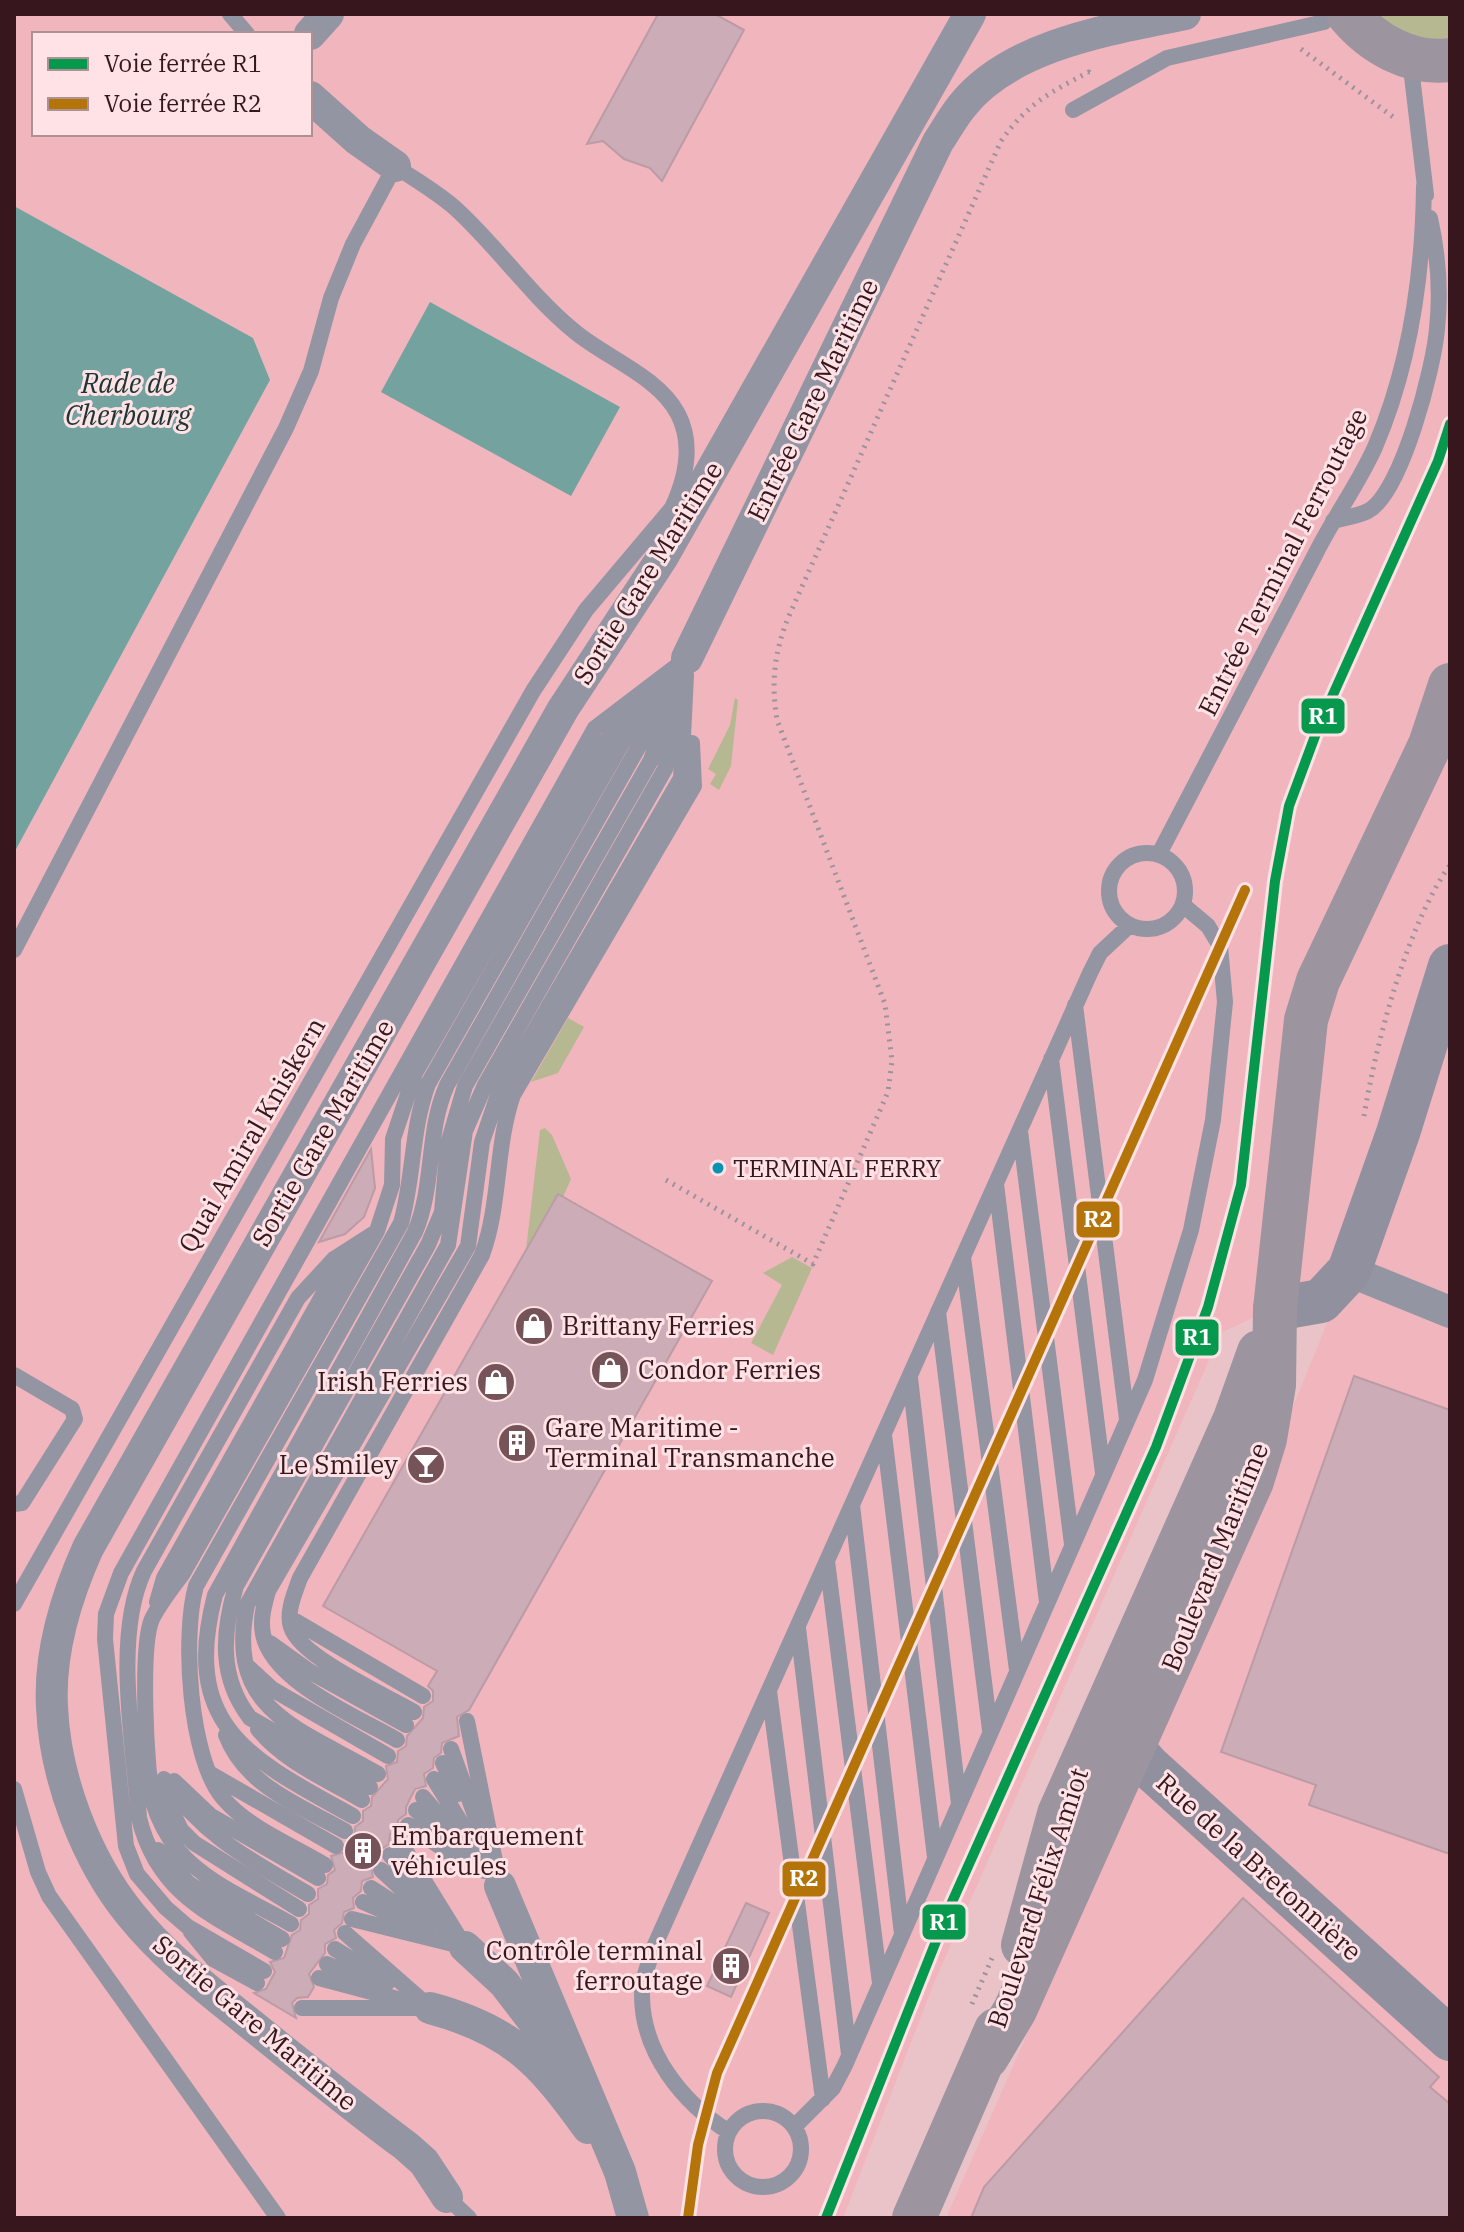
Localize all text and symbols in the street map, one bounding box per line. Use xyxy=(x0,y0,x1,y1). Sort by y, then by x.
legend xyxy=(32,32,312,136)
text: Voie ferrée R1 xyxy=(104,47,262,79)
text: Voie ferrée R2 xyxy=(104,87,262,119)
street label: Entrée Gare Maritime xyxy=(739,273,886,526)
water label: Rade de Cherbourg xyxy=(65,364,192,433)
street label: Entrée Terminal Ferroutage xyxy=(1190,402,1375,721)
street label: Sortie Gare Maritime xyxy=(565,455,730,690)
line badge: R1 xyxy=(1300,697,1346,735)
text: R1 xyxy=(1308,701,1338,730)
street label: Quai Amiral Kniskern xyxy=(170,1011,332,1258)
street label: Sortie Gare Maritime xyxy=(243,1013,401,1252)
place label: TERMINAL FERRY xyxy=(733,1152,941,1184)
marker: TERMINAL FERRY xyxy=(710,1160,726,1176)
line badge: R2 xyxy=(1075,1200,1121,1239)
text: R2 xyxy=(1083,1204,1113,1233)
shop icon: Brittany Ferries xyxy=(513,1305,555,1347)
place label: Brittany Ferries xyxy=(562,1308,755,1342)
line badge: R1 xyxy=(1174,1318,1220,1357)
text: R1 xyxy=(1182,1322,1212,1351)
shop icon: Condor Ferries xyxy=(589,1349,631,1391)
place label: Condor Ferries xyxy=(638,1352,821,1386)
shop icon: Irish Ferries xyxy=(475,1361,517,1403)
place label: Irish Ferries xyxy=(317,1364,468,1398)
place label: Gare Maritime - Terminal Transmanche xyxy=(545,1410,835,1474)
building icon: Gare Maritime - Terminal Transmanche xyxy=(496,1422,538,1464)
street label: Boulevard Maritime xyxy=(1153,1437,1275,1676)
bar icon: Le Smiley xyxy=(405,1444,447,1486)
place label: Le Smiley xyxy=(279,1447,398,1481)
street label: Boulevard Félix Amiot xyxy=(979,1763,1095,2032)
street label: Rue de la Bretonnière xyxy=(1150,1765,1369,1967)
place label: Embarquement véhicules xyxy=(391,1818,584,1882)
building icon: Embarquement véhicules xyxy=(342,1830,384,1872)
line badge: R2 xyxy=(781,1860,827,1898)
text: R2 xyxy=(789,1863,819,1892)
line badge: R1 xyxy=(921,1903,967,1941)
text: R1 xyxy=(929,1907,959,1936)
street label: Sortie Gare Maritime xyxy=(147,1927,365,2118)
place label: Contrôle terminal ferroutage xyxy=(486,1933,703,1997)
building icon: Contrôle terminal ferroutage xyxy=(710,1945,752,1987)

